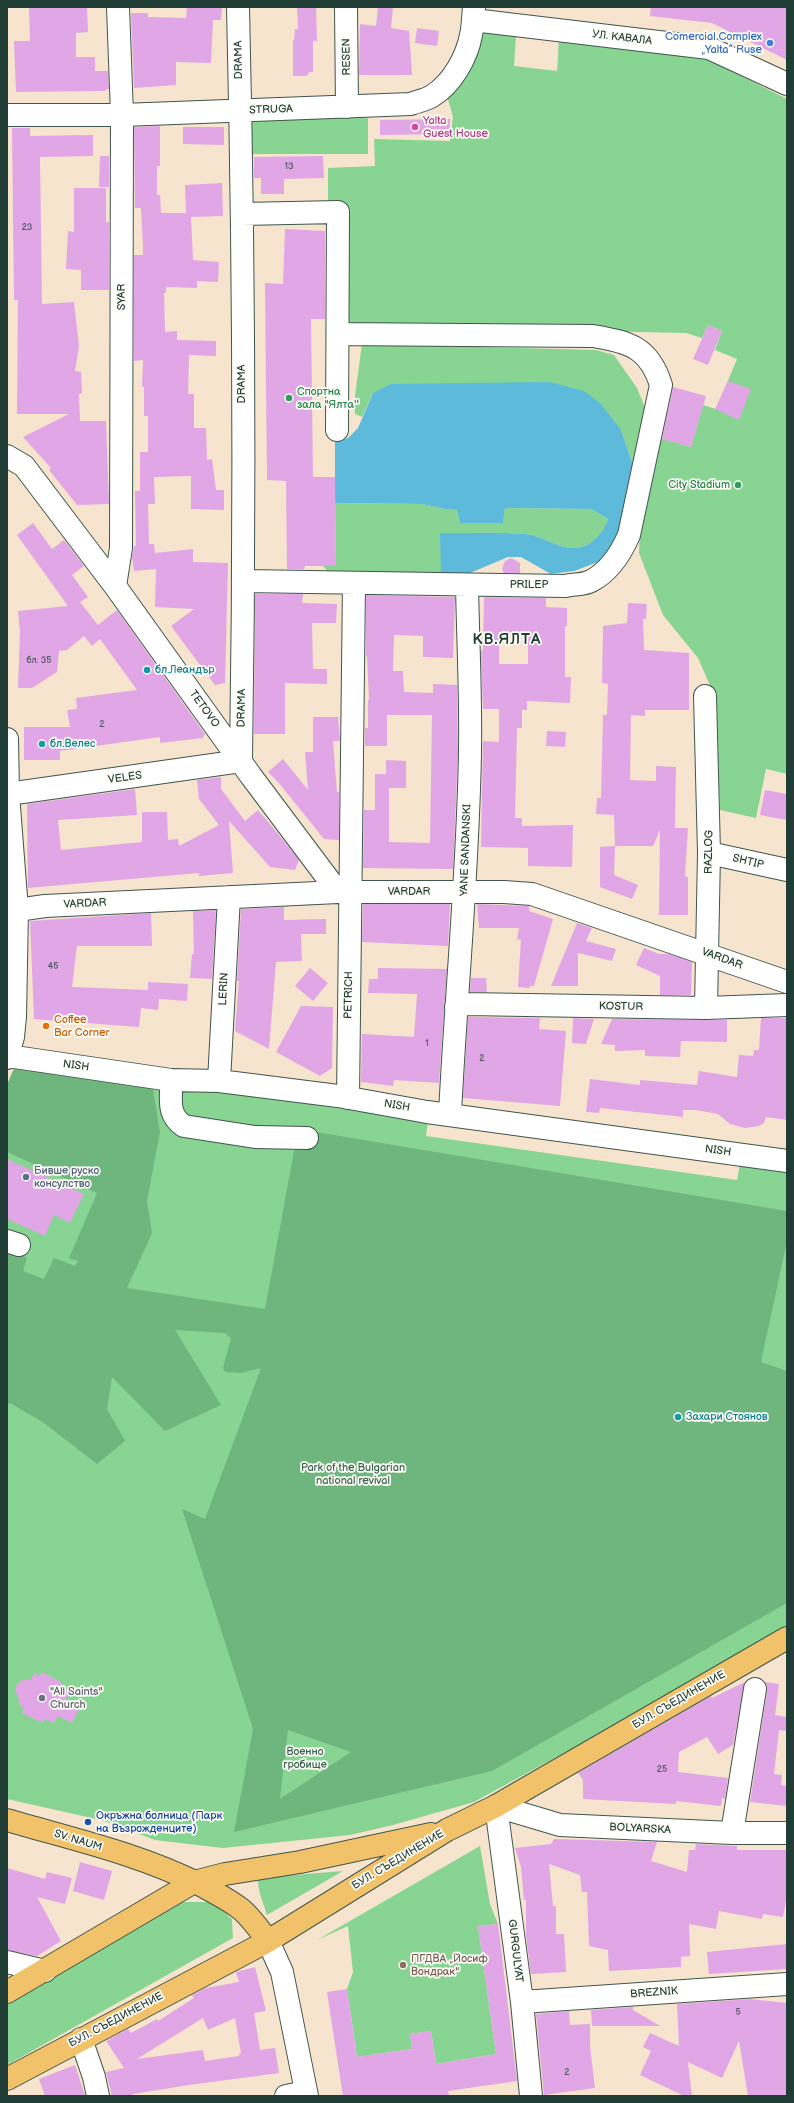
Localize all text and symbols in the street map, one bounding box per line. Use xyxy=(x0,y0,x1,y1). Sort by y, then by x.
street label: УЛ. КАВАЛА xyxy=(591,28,653,48)
place label: Comercial Complex „Yalta” Ruse xyxy=(665,30,762,56)
street label: RESEN xyxy=(340,38,354,76)
marker: Comercial Complex „Yalta” Ruse xyxy=(765,38,775,48)
street label: DRAMA xyxy=(232,41,246,79)
street label: STRUGA xyxy=(249,103,293,117)
place label: Yalta Guest House xyxy=(423,114,488,140)
marker: Yalta Guest House xyxy=(410,122,420,132)
house number: 13 xyxy=(284,162,294,172)
house number: 23 xyxy=(22,223,32,233)
street label: SYAR xyxy=(115,284,129,310)
street label: DRAMA xyxy=(235,365,249,403)
place label: Спортна зала "Ялта'' xyxy=(297,385,359,411)
marker: Спортна зала "Ялта'' xyxy=(284,393,294,403)
place label: City Stadium xyxy=(668,478,730,492)
marker: City Stadium xyxy=(733,480,743,490)
street label: PRILEP xyxy=(510,578,548,592)
district label: КВ.ЯЛТА xyxy=(473,631,541,649)
house number: бл. 35 xyxy=(27,656,51,666)
place label: бл.Леандър xyxy=(155,663,214,677)
marker: бл.Леандър xyxy=(142,665,152,675)
street label: TETOVO xyxy=(186,688,222,730)
street label: DRAMA xyxy=(235,689,249,727)
house number: 2 xyxy=(99,720,105,730)
place label: бл.Велес xyxy=(50,737,95,751)
marker: бл.Велес xyxy=(37,739,47,749)
street label: VELES xyxy=(107,769,143,787)
street label: YANE SANDANSKI xyxy=(458,804,474,896)
street label: RAZLOG xyxy=(702,830,716,874)
street label: SHTIP xyxy=(731,852,765,872)
street label: VARDAR xyxy=(388,885,430,899)
street label: VARDAR xyxy=(63,896,107,912)
street label: VARDAR xyxy=(700,946,744,972)
house number: 45 xyxy=(48,962,58,972)
street label: PETRICH xyxy=(342,971,356,1019)
street label: LERIN xyxy=(217,972,231,1006)
street label: KOSTUR xyxy=(599,1000,643,1014)
place label: Coffee Bar Corner xyxy=(54,1013,109,1039)
marker: Coffee Bar Corner xyxy=(41,1021,51,1031)
house number: 1 xyxy=(425,1039,429,1049)
house number: 2 xyxy=(479,1054,485,1064)
street label: NISH xyxy=(62,1058,90,1074)
street label: NISH xyxy=(383,1097,411,1115)
street label: NISH xyxy=(704,1143,732,1159)
place label: Бивше руско консулство xyxy=(34,1164,99,1190)
marker: Бивше руско консулство xyxy=(21,1172,31,1182)
place label: Захари Стоянов xyxy=(686,1410,768,1424)
marker: Захари Стоянов xyxy=(673,1412,683,1422)
park label: Park of the Bulgarian national revival xyxy=(301,1461,405,1487)
street label: БУЛ. СЪЕДИНЕНИЕ xyxy=(630,1668,728,1732)
place label: "All Saints" Church xyxy=(50,1685,103,1711)
marker: "All Saints" Church xyxy=(37,1693,47,1703)
park label: Военно гробище xyxy=(283,1745,327,1771)
house number: 25 xyxy=(657,1765,667,1775)
place label: Окръжна болница (Парк на Възрожденците) xyxy=(96,1809,222,1835)
marker: Окръжна болница (Парк на Възрожденците) xyxy=(83,1817,93,1827)
street label: BOLYARSKA xyxy=(609,1821,671,1837)
street label: SV. NAUM xyxy=(52,1827,104,1855)
street label: БУЛ. СЪЕДИНЕНИЕ xyxy=(350,1827,446,1893)
street label: GURGULYAT xyxy=(505,1919,525,1983)
place label: ПГДВА „Йосиф Вондрак" xyxy=(411,1952,488,1978)
marker: ПГДВА „Йосиф Вондрак" xyxy=(398,1960,408,1970)
street label: BREZNIK xyxy=(630,1985,678,2001)
street label: БУЛ. СЪЕДИНЕНИЕ xyxy=(67,1990,165,2050)
house number: 5 xyxy=(735,2008,741,2018)
house number: 2 xyxy=(564,2068,570,2078)

